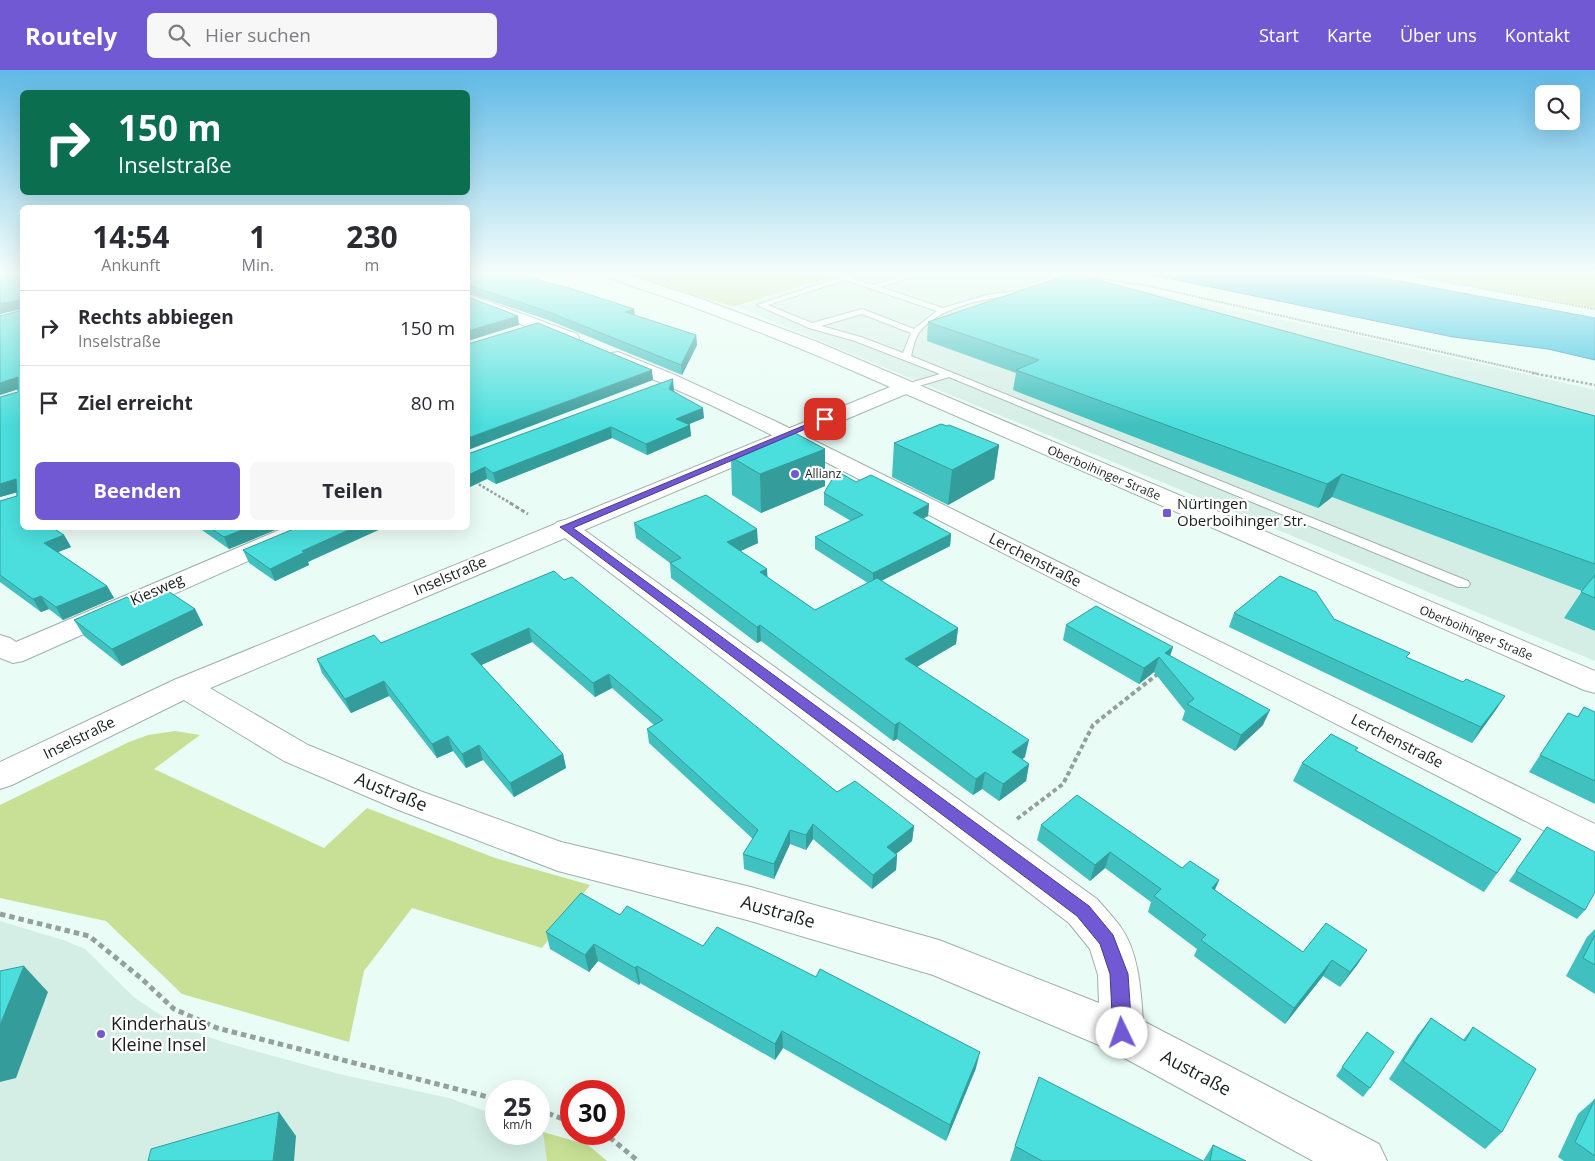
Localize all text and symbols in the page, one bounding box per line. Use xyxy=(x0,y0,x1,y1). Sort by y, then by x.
search box xyxy=(147,13,497,58)
text: Routely xyxy=(25,19,117,52)
icon: search xyxy=(165,21,193,49)
text: Hier suchen xyxy=(205,22,311,48)
text: Start xyxy=(1259,23,1299,47)
text: Karte xyxy=(1327,23,1372,47)
text: Über uns xyxy=(1400,23,1477,47)
text: Kontakt xyxy=(1505,23,1570,47)
map controls xyxy=(1535,85,1580,130)
button: search xyxy=(1535,85,1580,130)
text: 150 m xyxy=(118,104,222,151)
icon: right xyxy=(35,110,100,175)
text: Inselstraße xyxy=(118,149,232,179)
text: 14:54 xyxy=(92,216,169,257)
text: 1 xyxy=(249,216,266,257)
text: 230 xyxy=(346,216,398,257)
text: Ankunft xyxy=(101,254,160,276)
text: Min. xyxy=(242,254,274,276)
text: m xyxy=(365,254,379,276)
text: Rechts abbiegen xyxy=(78,304,234,330)
icon: right xyxy=(35,314,63,342)
text: 150 m xyxy=(400,315,455,341)
text: Inselstraße xyxy=(78,330,161,352)
icon: arrive xyxy=(35,389,63,417)
text: Ziel erreicht xyxy=(78,390,193,416)
text: 80 m xyxy=(411,390,455,416)
pin xyxy=(804,398,846,440)
icon: arrive xyxy=(811,405,839,433)
street label: Oberboihinger Straße xyxy=(1045,441,1164,504)
button: Beenden xyxy=(35,462,240,520)
button: Teilen xyxy=(250,462,455,520)
place label: Allianz xyxy=(805,465,842,482)
marker: Allianz xyxy=(789,468,801,480)
place label: Nürtingen Oberboihinger Str. xyxy=(1177,493,1307,530)
marker: Nürtingen Oberboihinger Str. xyxy=(1161,507,1173,519)
street label: Lerchenstraße xyxy=(986,527,1085,591)
street label: Inselstraße xyxy=(410,551,489,599)
street label: Kiesweg xyxy=(127,568,187,610)
street label: Oberboihinger Straße xyxy=(1417,601,1536,664)
street label: Lerchenstraße xyxy=(1348,708,1447,772)
street label: Inselstraße xyxy=(39,711,118,763)
street label: Austraße xyxy=(352,766,431,816)
street label: Austraße xyxy=(738,889,818,933)
position arrow xyxy=(1095,1006,1147,1058)
place label: Kinderhaus Kleine Insel xyxy=(111,1011,207,1056)
marker: Kinderhaus Kleine Insel xyxy=(95,1028,107,1040)
street label: Austraße xyxy=(1157,1044,1236,1101)
speed limit sign: 30 xyxy=(560,1080,625,1145)
text: 25 xyxy=(503,1089,532,1123)
text: km/h xyxy=(503,1116,532,1133)

